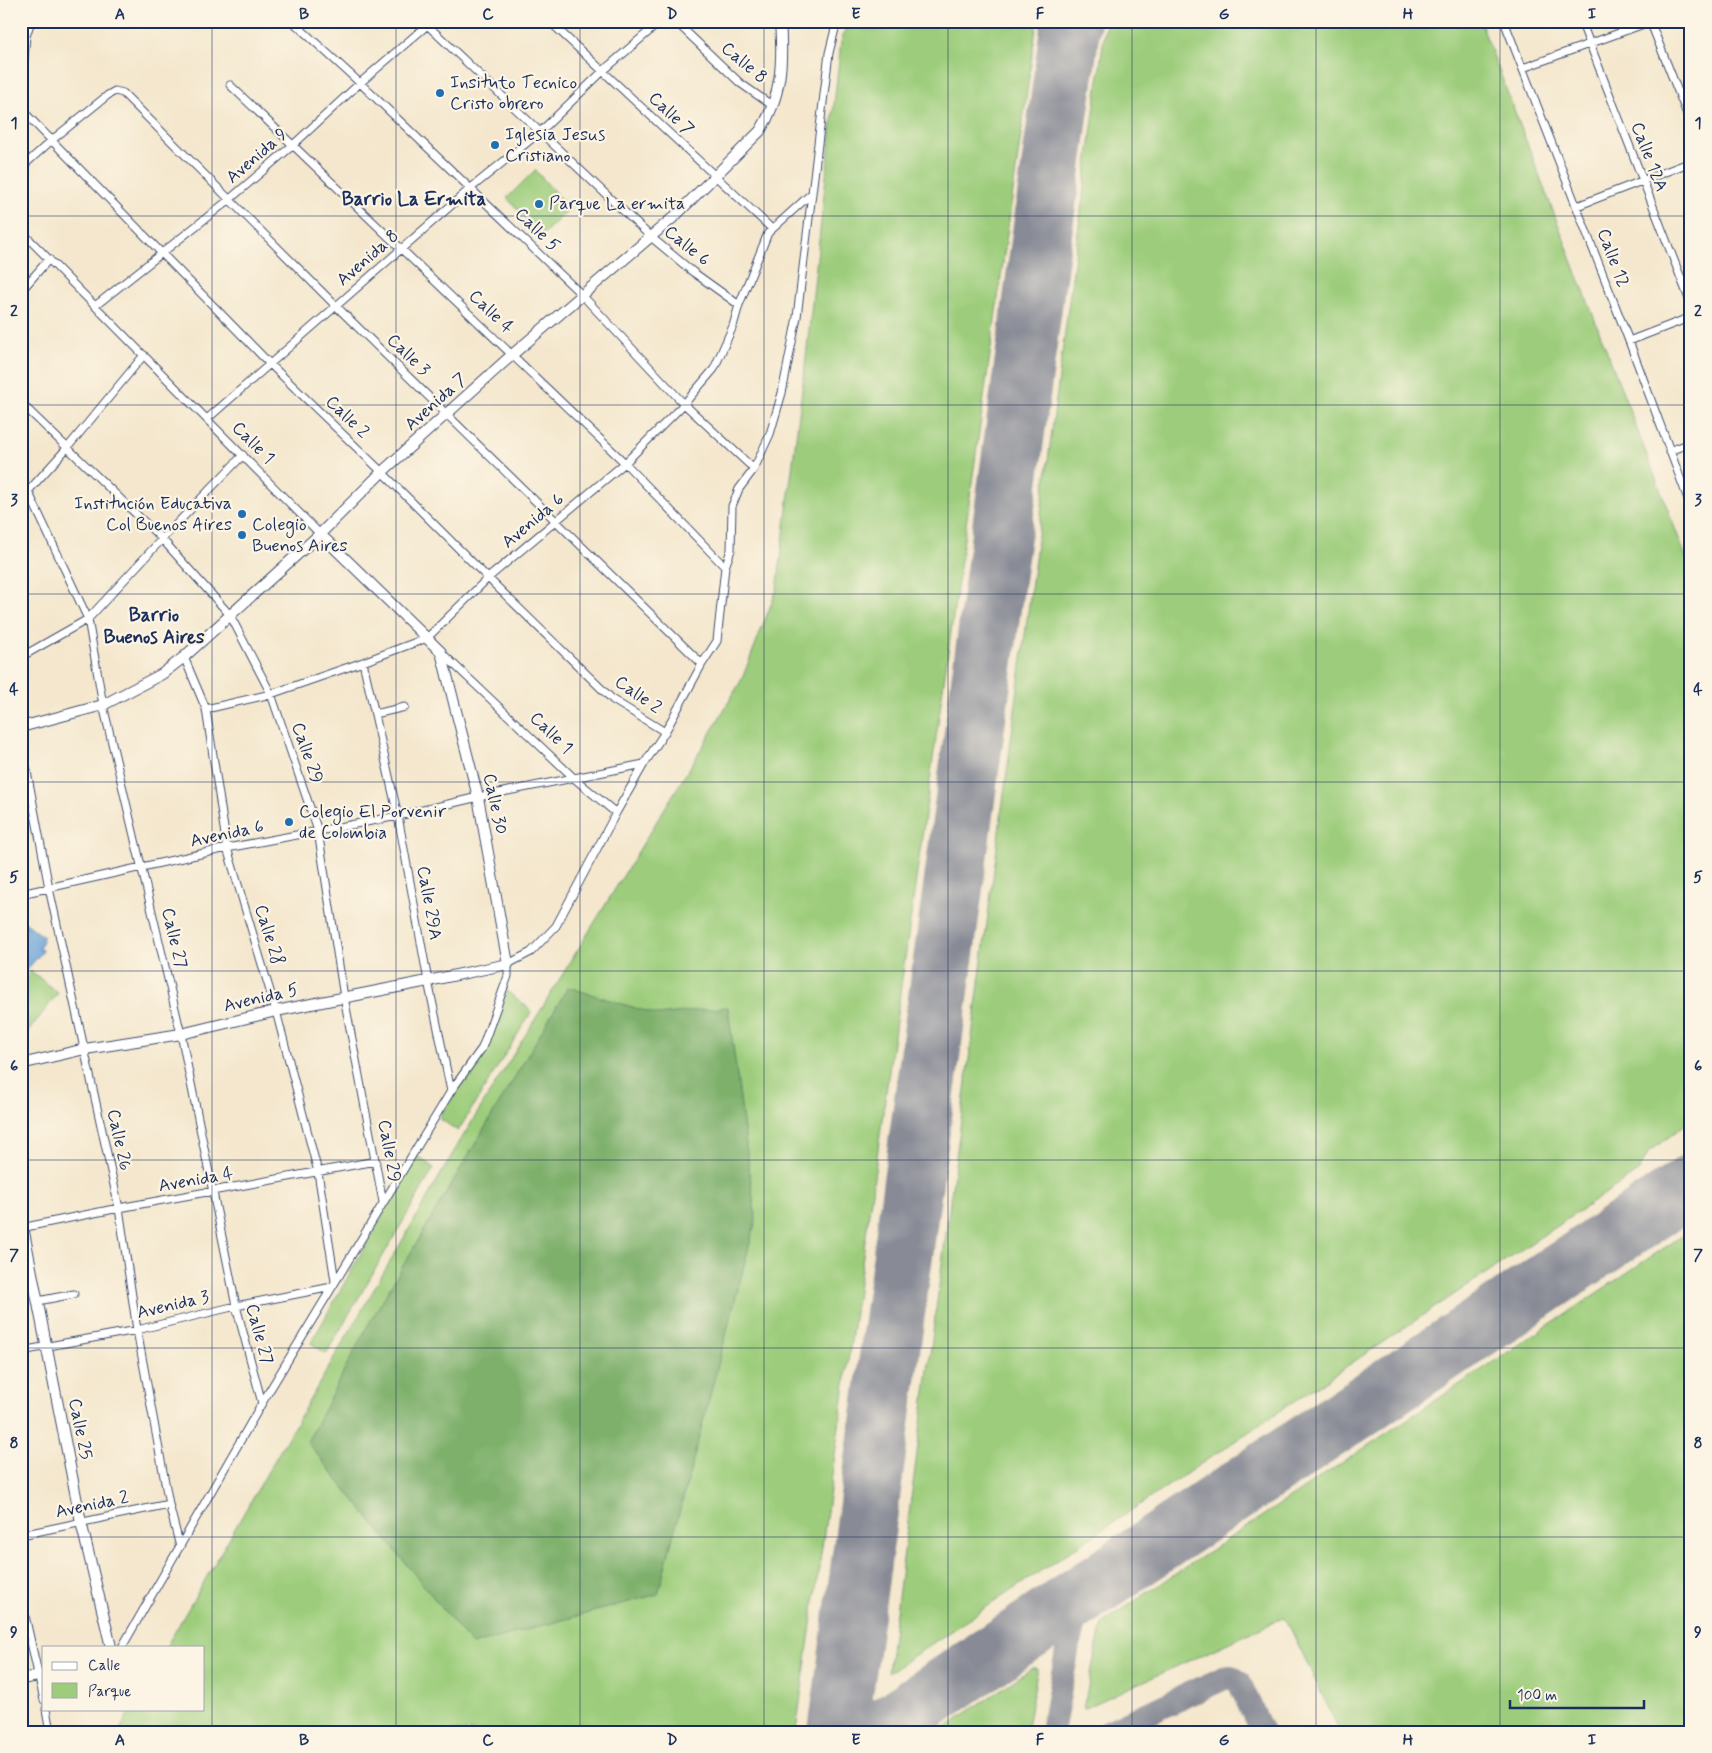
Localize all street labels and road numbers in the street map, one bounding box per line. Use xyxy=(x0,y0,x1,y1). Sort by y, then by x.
street label: Calle 8 xyxy=(716,37,772,89)
street label: Calle 7 xyxy=(643,87,699,141)
street label: Calle 12A xyxy=(1625,119,1673,195)
street label: Avenida 9 xyxy=(221,123,293,189)
street label: Calle 5 xyxy=(509,202,565,258)
street label: Calle 6 xyxy=(659,220,715,272)
street label: Avenida 8 xyxy=(332,224,404,292)
street label: Calle 12 xyxy=(1591,225,1635,291)
street label: Calle 4 xyxy=(463,285,519,339)
street label: Calle 3 xyxy=(381,328,435,382)
street label: Avenida 7 xyxy=(400,368,472,436)
street label: Calle 2 xyxy=(320,390,374,444)
street label: Calle 1 xyxy=(226,416,280,470)
street label: Avenida 6 xyxy=(497,488,569,554)
street label: Calle 2 xyxy=(610,670,666,720)
street label: Calle 1 xyxy=(524,706,578,760)
street label: Calle 29 xyxy=(285,719,329,787)
street label: Calle 30 xyxy=(477,771,513,837)
street label: Avenida 6 xyxy=(188,815,266,853)
street label: Calle 29A xyxy=(411,864,447,942)
street label: Calle 28 xyxy=(248,902,290,968)
street label: Calle 27 xyxy=(155,905,193,971)
street label: Avenida 5 xyxy=(221,978,301,1018)
street label: Calle 26 xyxy=(101,1107,137,1173)
street label: Calle 29 xyxy=(372,1118,406,1184)
street label: Avenida 4 xyxy=(157,1162,235,1198)
street label: Avenida 3 xyxy=(135,1285,211,1325)
street label: Calle 27 xyxy=(239,1301,279,1367)
street label: Calle 25 xyxy=(62,1396,98,1462)
street label: Avenida 2 xyxy=(53,1486,131,1524)

